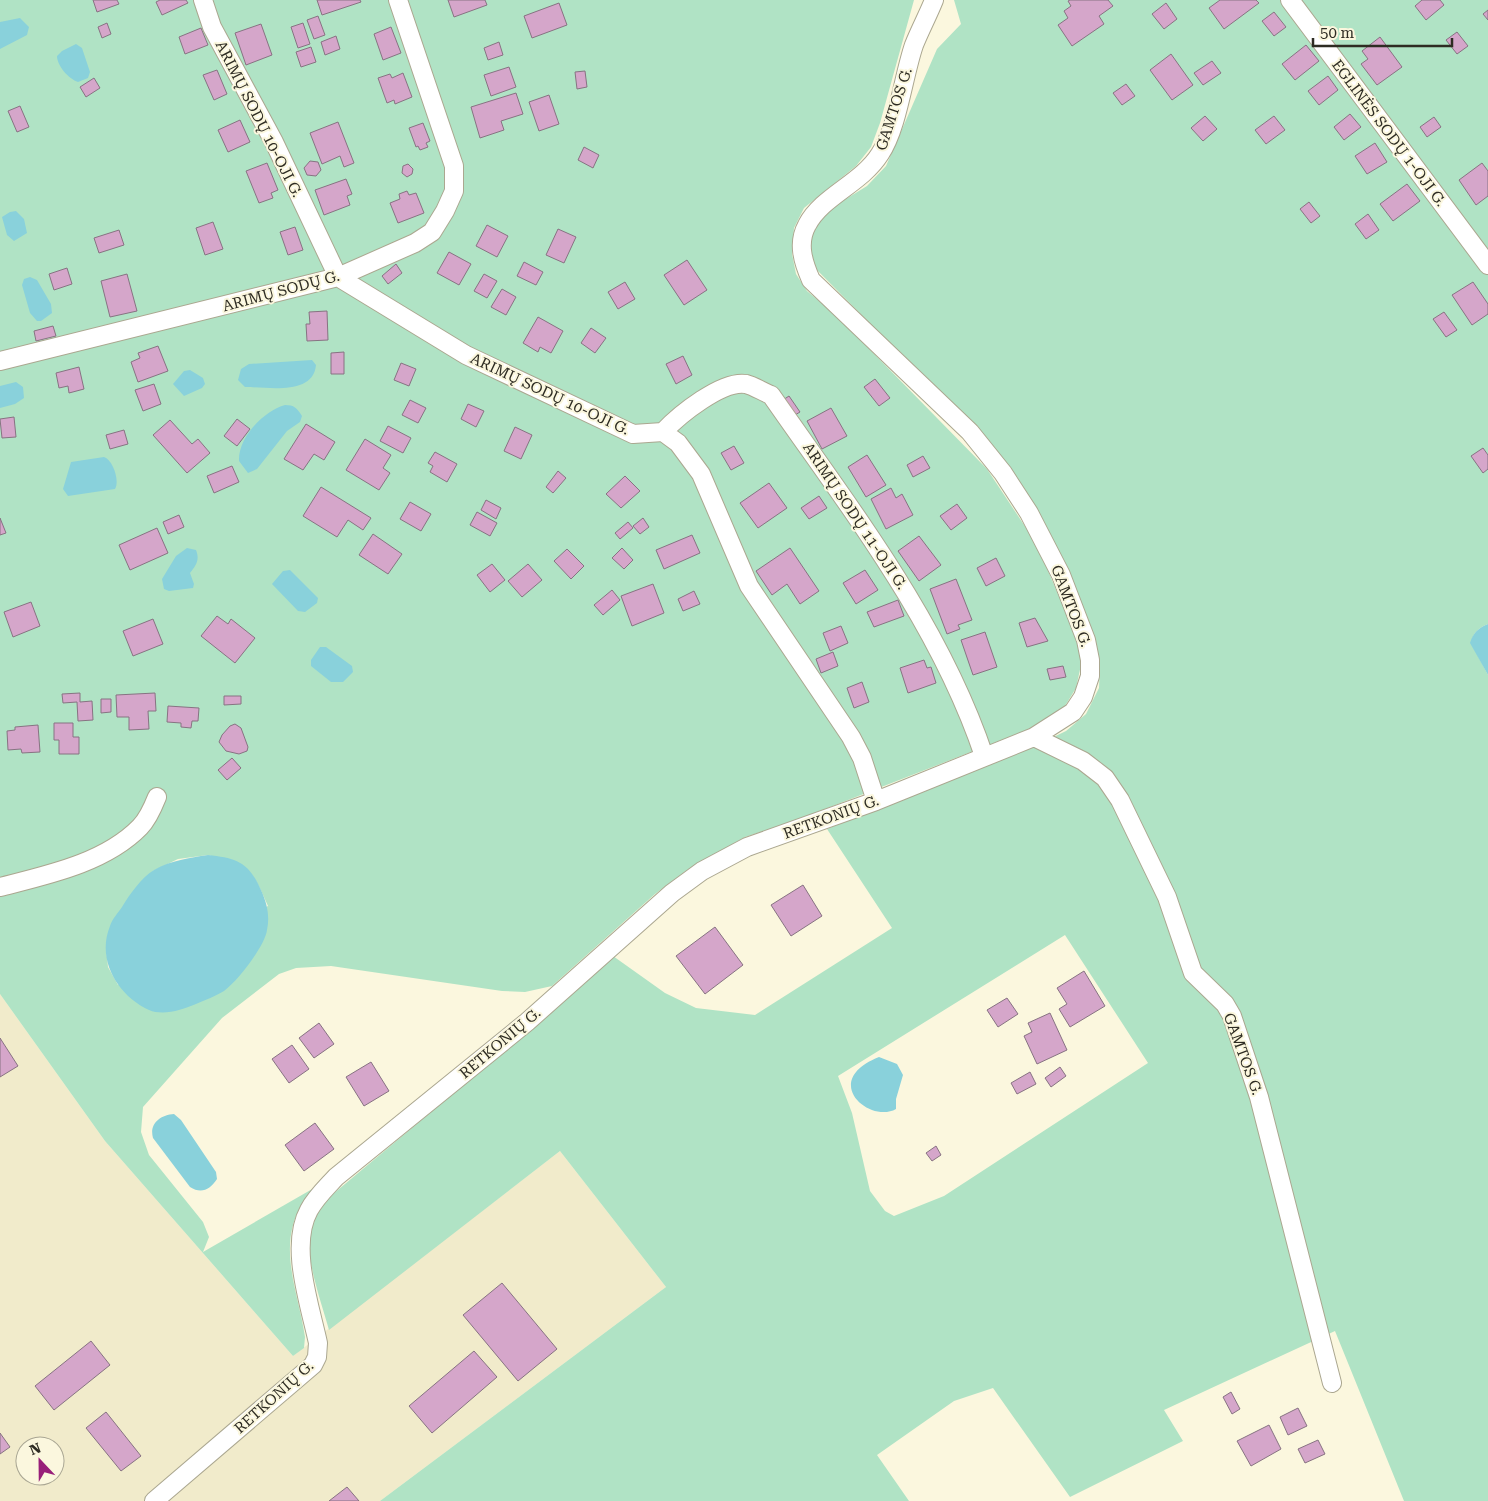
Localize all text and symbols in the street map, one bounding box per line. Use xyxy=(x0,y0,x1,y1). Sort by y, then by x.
scale bar xyxy=(1313,15,1452,47)
text: 50 m xyxy=(1320,24,1355,42)
street label: ARIMŲ SODŲ 10-OJI G. xyxy=(212,38,306,200)
street label: EGLINĖS SODŲ 1-OJI G. xyxy=(1328,56,1450,210)
street label: GAMTOS G. xyxy=(872,65,916,153)
street label: ARIMŲ SODŲ G. xyxy=(221,267,341,315)
street label: ARIMŲ SODŲ 10-OJI G. xyxy=(468,349,632,439)
street label: ARIMŲ SODŲ 11-OJI G. xyxy=(799,439,911,593)
street label: GAMTOS G. xyxy=(1047,563,1095,649)
street label: RETKONIŲ G. xyxy=(781,791,881,843)
street label: RETKONIŲ G. xyxy=(456,1004,544,1082)
street label: GAMTOS G. xyxy=(1220,1010,1266,1098)
street label: RETKONIŲ G. xyxy=(231,1357,317,1437)
north arrow xyxy=(15,1436,65,1486)
text: N xyxy=(27,1439,43,1458)

